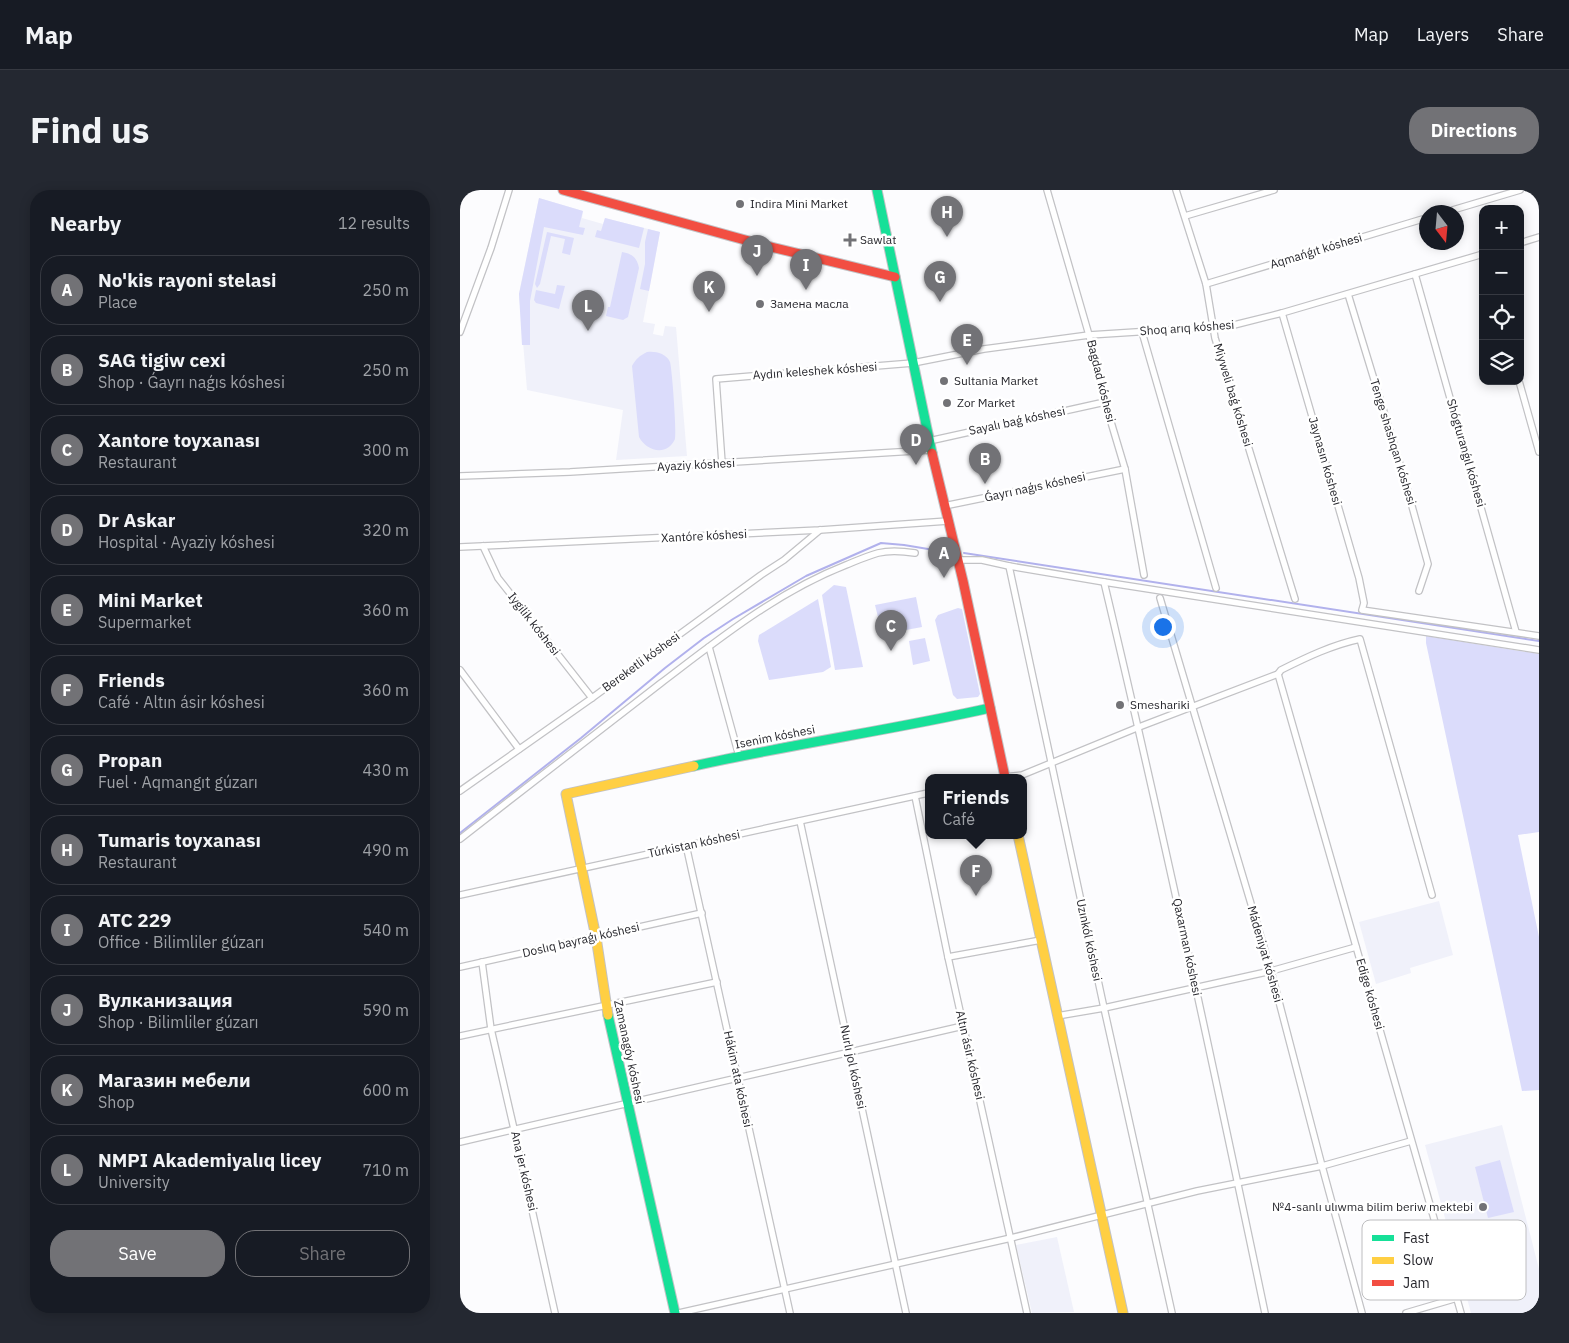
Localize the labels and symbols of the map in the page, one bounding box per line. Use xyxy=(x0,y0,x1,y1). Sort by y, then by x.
place label: Indira Mini Market xyxy=(750,196,848,211)
pin: H xyxy=(931,196,963,237)
marker: Indira Mini Market xyxy=(734,198,746,210)
north arrow xyxy=(1419,205,1464,250)
street label: Aqmańǵıt kóshesi xyxy=(1268,229,1364,272)
place label: Sawlat xyxy=(860,232,896,247)
marker: Sawlat xyxy=(844,234,856,246)
pin: J xyxy=(741,235,773,276)
pin: I xyxy=(790,249,822,290)
pin: G xyxy=(924,261,956,302)
pin: K xyxy=(693,271,725,312)
pin: L xyxy=(572,290,604,331)
place label: Замена масла xyxy=(770,296,849,311)
marker: Замена масла xyxy=(754,298,766,310)
street label: Shoq arıq kóshesi xyxy=(1139,317,1235,338)
pin: E xyxy=(951,324,983,365)
street label: Bagdad kóshesi xyxy=(1084,338,1119,424)
street label: Miyweli baǵ kóshesi xyxy=(1211,341,1256,448)
street label: Aydın keleshek kóshesi xyxy=(752,359,878,382)
place label: Sultania Market xyxy=(954,373,1038,388)
marker: Sultania Market xyxy=(938,375,950,387)
street label: Tenge shashqan kóshesi xyxy=(1367,377,1420,507)
place label: Zor Market xyxy=(957,395,1015,410)
marker: Zor Market xyxy=(941,397,953,409)
street label: Shógturanǵıl kóshesi xyxy=(1444,397,1489,509)
street label: Sayalı baǵ kóshesi xyxy=(967,403,1066,438)
street label: Jaynasın kóshesi xyxy=(1306,415,1345,507)
pin: D xyxy=(900,424,932,465)
pin: B xyxy=(969,443,1001,484)
street label: Ayaziy kóshesi xyxy=(657,455,735,474)
street label: Ǵayrı naǵıs kóshesi xyxy=(983,468,1087,505)
street label: Xantóre kóshesi xyxy=(661,526,747,545)
pin: A xyxy=(928,537,960,578)
street label: Iygilik kóshesi xyxy=(505,589,564,658)
pin: C xyxy=(875,610,907,651)
your location xyxy=(1150,614,1176,640)
street label: Bereketli kóshesi xyxy=(599,628,682,695)
place label: Smeshariki xyxy=(1130,697,1190,712)
marker: Smeshariki xyxy=(1114,699,1126,711)
street label: Isenim kóshesi xyxy=(734,721,816,752)
street label: Túrkistan kóshesi xyxy=(646,826,741,861)
pin: F xyxy=(960,855,992,896)
street label: Qaxarman kóshesi xyxy=(1170,897,1205,997)
street label: Uzınkól kóshesi xyxy=(1073,898,1105,982)
street label: Mádeniyat kóshesi xyxy=(1245,904,1286,1004)
street label: Doslıq bayraǵı kóshesi xyxy=(521,919,641,960)
street label: Edige kóshesi xyxy=(1353,956,1388,1031)
street label: Zamanagóy kóshesi xyxy=(611,998,648,1105)
street label: Altın ásir kóshesi xyxy=(953,1009,988,1101)
street label: Nurlı jol kóshesi xyxy=(837,1023,870,1110)
street label: Hákim ata kóshesi xyxy=(721,1029,756,1129)
street label: Ana jer kóshesi xyxy=(508,1129,541,1212)
place label: №4-sanlı ulıwma bilim beriw mektebi xyxy=(1272,1199,1473,1214)
marker: №4-sanlı ulıwma bilim beriw mektebi xyxy=(1477,1201,1489,1213)
legend xyxy=(1362,1220,1526,1300)
text: Fast xyxy=(1403,1229,1429,1247)
text: Slow xyxy=(1403,1251,1434,1269)
text: Jam xyxy=(1403,1274,1430,1292)

